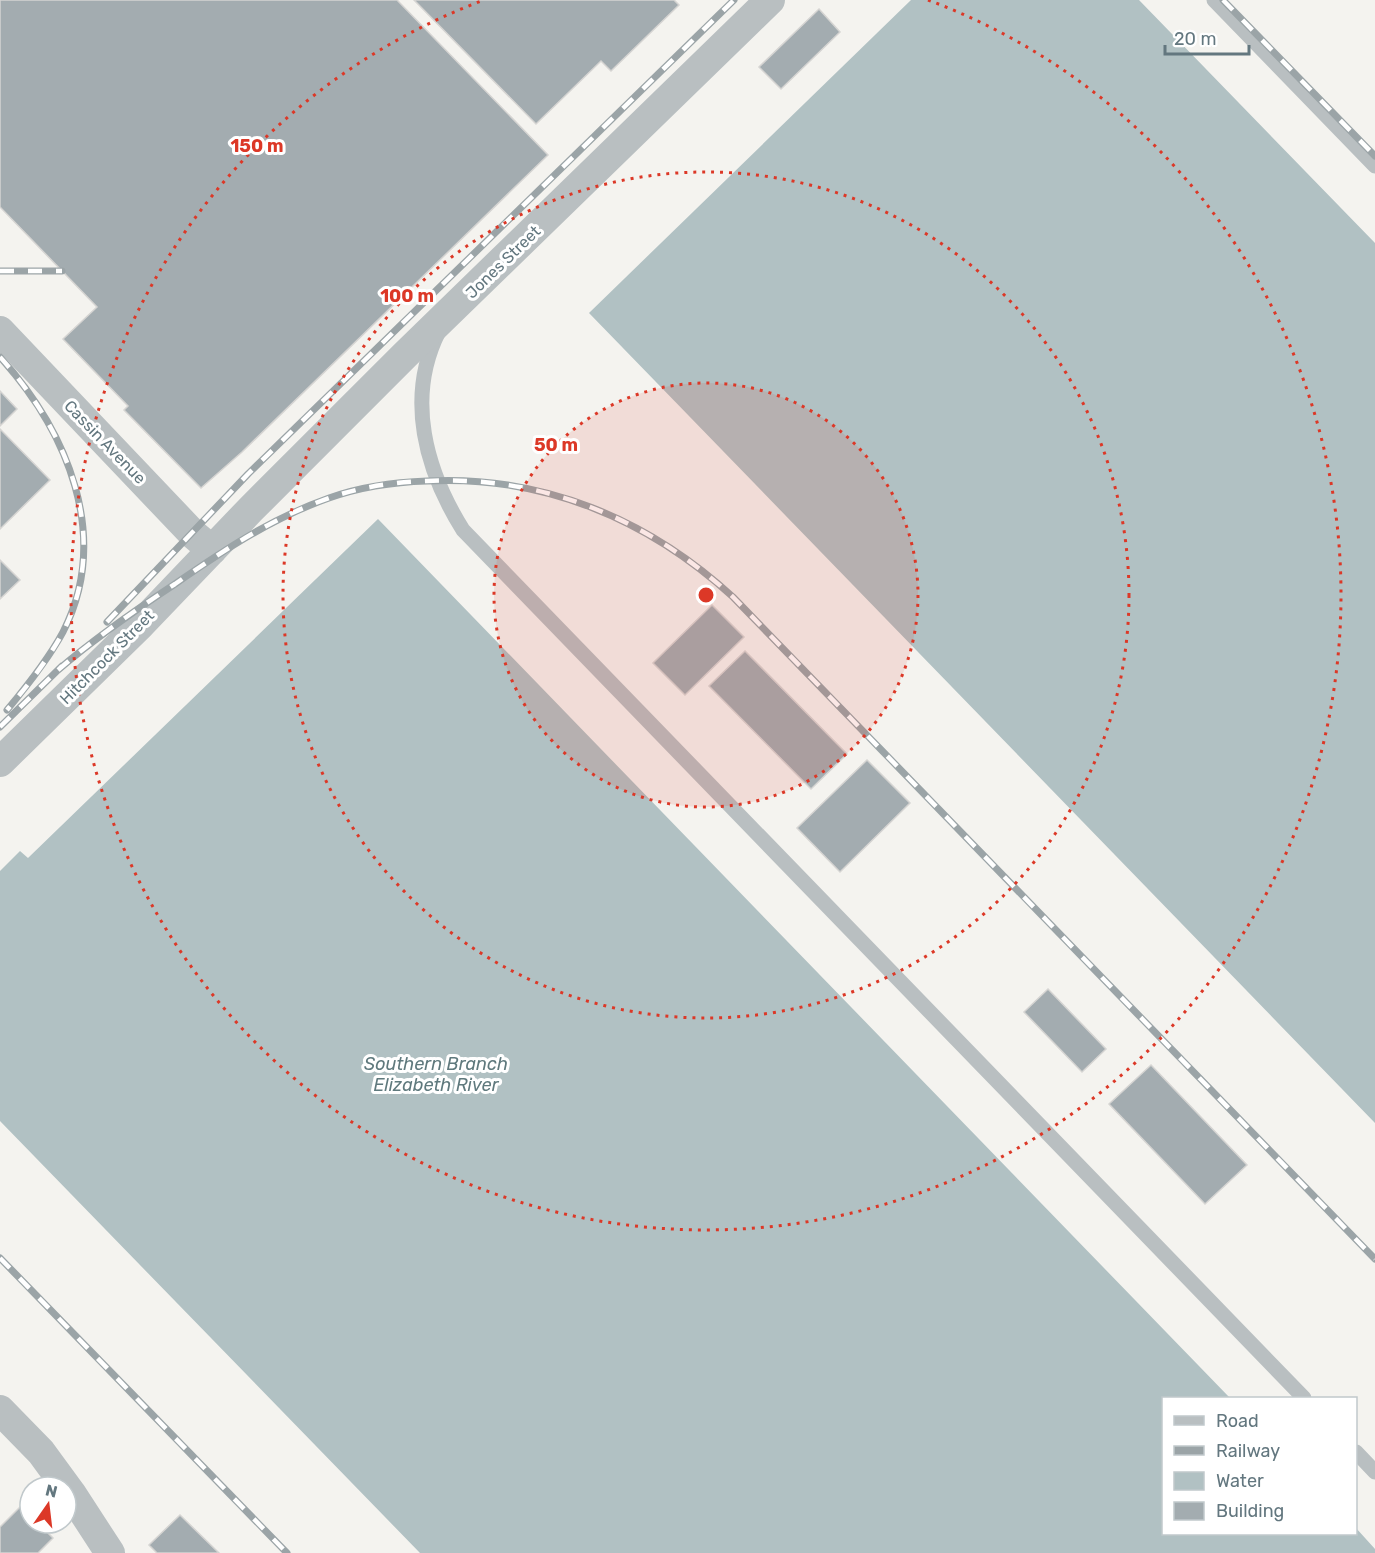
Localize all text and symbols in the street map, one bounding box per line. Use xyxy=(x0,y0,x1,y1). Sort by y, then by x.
scale bar xyxy=(1165,18,1249,56)
text: 20 m xyxy=(1174,28,1216,50)
text: 150 m xyxy=(230,135,284,157)
street label: Jones Street xyxy=(462,222,544,302)
text: 100 m xyxy=(380,285,434,307)
street label: Cassin Avenue xyxy=(60,396,150,488)
text: 50 m xyxy=(534,434,578,456)
centre of rings xyxy=(696,585,716,605)
street label: Hitchcock Street xyxy=(56,606,158,708)
water label: Southern Branch Elizabeth River xyxy=(364,1053,508,1096)
legend xyxy=(1162,1397,1357,1535)
text: Road xyxy=(1216,1410,1259,1432)
text: Railway xyxy=(1216,1440,1280,1462)
text: Water xyxy=(1216,1470,1264,1492)
north arrow xyxy=(18,1475,78,1535)
text: N xyxy=(44,1480,59,1502)
text: Building xyxy=(1216,1500,1284,1522)

